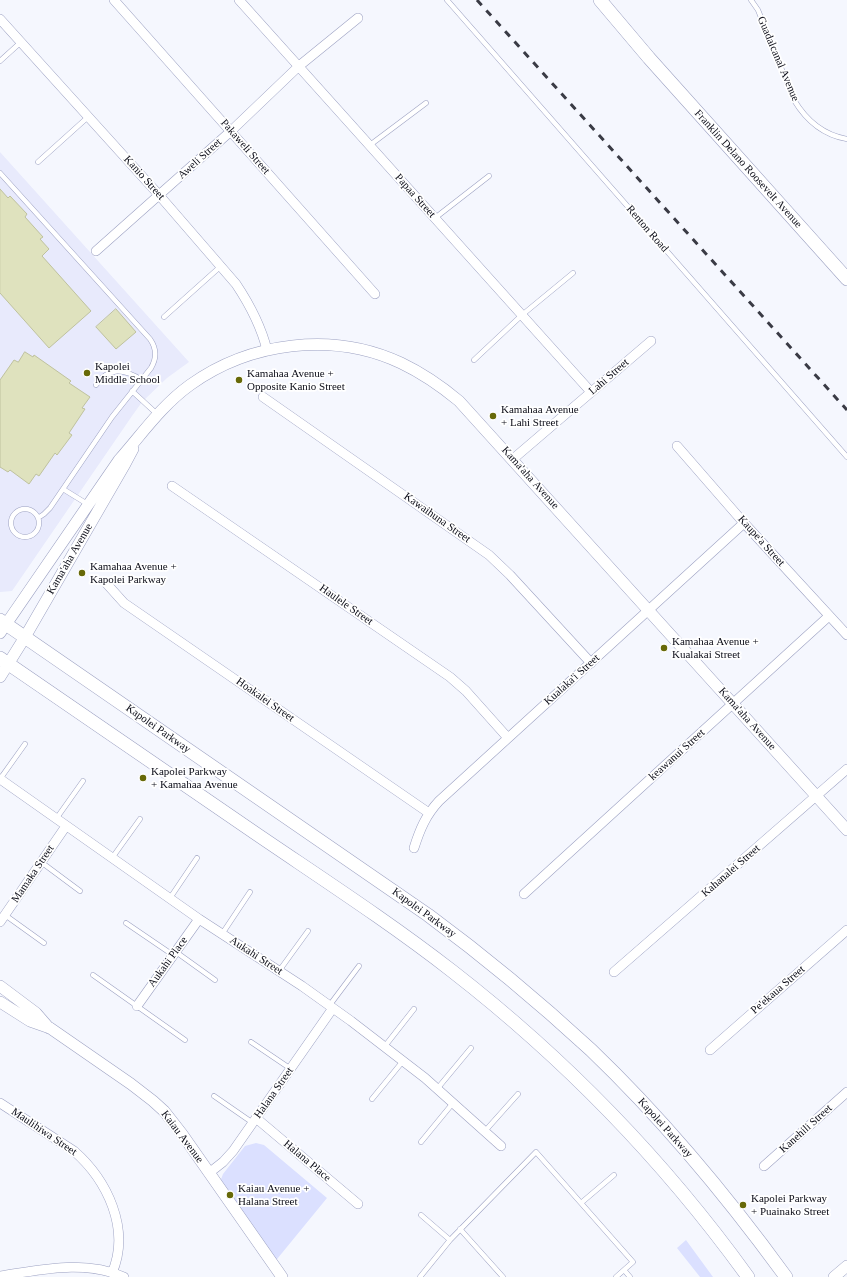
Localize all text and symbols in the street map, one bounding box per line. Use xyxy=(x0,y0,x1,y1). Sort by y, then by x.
street label: Guadalcanal Avenue xyxy=(754,14,802,104)
street label: Franklin Delano Roosevelt Avenue xyxy=(691,107,805,231)
street label: Pakaweli Street xyxy=(217,117,273,177)
street label: Aweli Street xyxy=(175,136,225,182)
street label: Kanio Street xyxy=(121,153,167,203)
street label: Papaa Street xyxy=(392,171,438,221)
street label: Renton Road xyxy=(623,203,671,255)
street label: Lahi Street xyxy=(586,356,632,398)
place label: Kapolei Middle School xyxy=(95,360,160,386)
place label: Kamahaa Avenue + Opposite Kanio Street xyxy=(247,367,345,393)
marker: Kapolei Middle School xyxy=(82,368,92,378)
marker: Kamahaa Avenue + Opposite Kanio Street xyxy=(234,375,244,385)
place label: Kamahaa Avenue + Lahi Street xyxy=(501,403,579,429)
marker: Kamahaa Avenue + Lahi Street xyxy=(488,411,498,421)
street label: Kama'aha Avenue xyxy=(498,444,562,512)
street label: Kawaihuna Street xyxy=(401,490,473,546)
street label: Kaupe'a Street xyxy=(735,513,787,569)
street label: Kama'aha Avenue xyxy=(44,521,96,597)
place label: Kamahaa Avenue + Kapolei Parkway xyxy=(90,560,177,586)
marker: Kamahaa Avenue + Kapolei Parkway xyxy=(77,568,87,578)
street label: Haulele Street xyxy=(317,582,375,628)
place label: Kamahaa Avenue + Kualakai Street xyxy=(672,635,759,661)
marker: Kamahaa Avenue + Kualakai Street xyxy=(659,643,669,653)
street label: Kualaka'i Street xyxy=(542,652,602,708)
street label: Hoakalei Street xyxy=(233,675,297,725)
street label: Kama'aha Avenue xyxy=(715,685,779,753)
street label: Kapolei Parkway xyxy=(123,702,193,756)
street label: keawanui Street xyxy=(646,726,708,784)
place label: Kapolei Parkway + Kamahaa Avenue xyxy=(151,765,238,791)
marker: Kapolei Parkway + Kamahaa Avenue xyxy=(138,773,148,783)
street label: Kahanalei Street xyxy=(699,842,763,900)
street label: Mamaka Street xyxy=(9,843,57,905)
street label: Kapolei Parkway xyxy=(389,885,459,941)
street label: Aukahi Place xyxy=(145,934,191,990)
street label: Aukahi Street xyxy=(227,934,285,978)
street label: Pe'ekaua Street xyxy=(748,963,808,1017)
street label: Halana Street xyxy=(252,1065,296,1121)
street label: Kapolei Parkway xyxy=(635,1095,695,1161)
street label: Kanehili Street xyxy=(777,1102,835,1156)
street label: Maulihiwa Street xyxy=(9,1105,79,1159)
street label: Kaiau Avenue xyxy=(158,1108,206,1166)
street label: Halana Place xyxy=(281,1137,333,1185)
place label: Kaiau Avenue + Halana Street xyxy=(238,1182,309,1208)
marker: Kaiau Avenue + Halana Street xyxy=(225,1190,235,1200)
place label: Kapolei Parkway + Puainako Street xyxy=(751,1192,829,1218)
marker: Kapolei Parkway + Puainako Street xyxy=(738,1200,748,1210)

